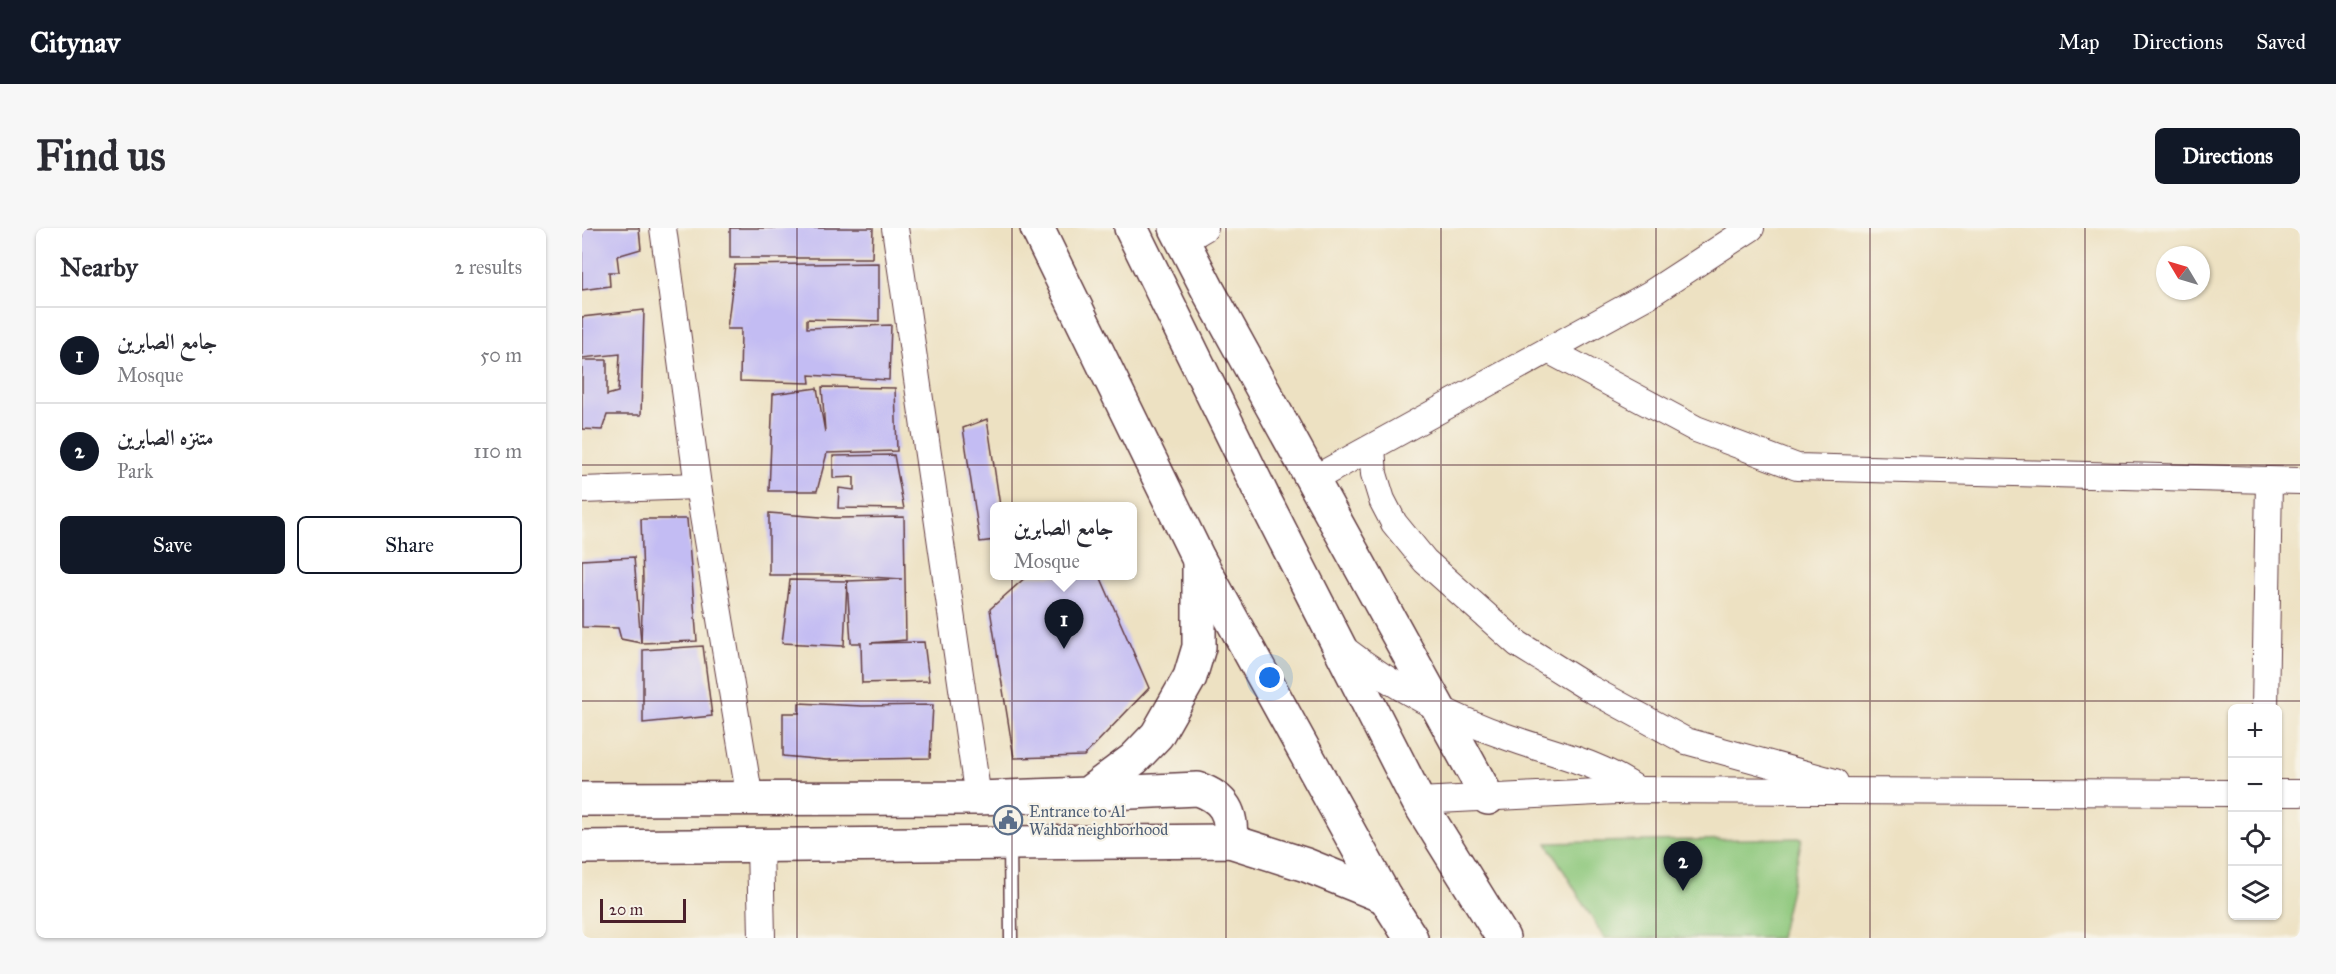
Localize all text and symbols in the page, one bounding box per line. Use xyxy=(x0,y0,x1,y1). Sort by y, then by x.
text: Citynav xyxy=(30,25,120,60)
text: Map xyxy=(2059,29,2100,55)
text: Directions xyxy=(2133,29,2223,55)
text: Saved xyxy=(2256,29,2306,55)
button: Directions xyxy=(2155,128,2300,184)
text: Find us xyxy=(36,130,166,182)
north arrow xyxy=(2156,246,2210,300)
text: Nearby xyxy=(60,251,138,283)
text: 2 results xyxy=(454,255,522,279)
text: جامع الصابرين xyxy=(117,328,217,355)
text: 1 xyxy=(76,343,83,367)
text: 50 m xyxy=(480,343,522,367)
text: Mosque xyxy=(117,363,183,387)
text: متنزه الصابرين xyxy=(117,424,214,451)
text: 2 xyxy=(75,439,84,463)
text: 110 m xyxy=(474,439,522,463)
text: Park xyxy=(117,459,153,483)
popup xyxy=(990,502,1137,580)
text: جامع الصابرين xyxy=(1013,514,1114,541)
button: Save xyxy=(60,516,285,574)
button: Share xyxy=(297,516,522,574)
text: Mosque xyxy=(1013,549,1080,573)
pin: 1 xyxy=(1044,600,1084,649)
your location xyxy=(1255,663,1284,692)
map controls xyxy=(2228,704,2282,920)
button: + xyxy=(2228,704,2282,758)
button: − xyxy=(2228,758,2282,812)
place label: Entrance to Al Wahda neighborhood xyxy=(1029,802,1168,840)
public building icon: Entrance to Al Wahda neighborhood xyxy=(992,804,1024,836)
button: locate xyxy=(2228,812,2282,866)
pin: 2 xyxy=(1664,842,1702,891)
button: layers xyxy=(2228,866,2282,920)
scale bar xyxy=(600,896,686,924)
text: 20 m xyxy=(609,900,643,919)

